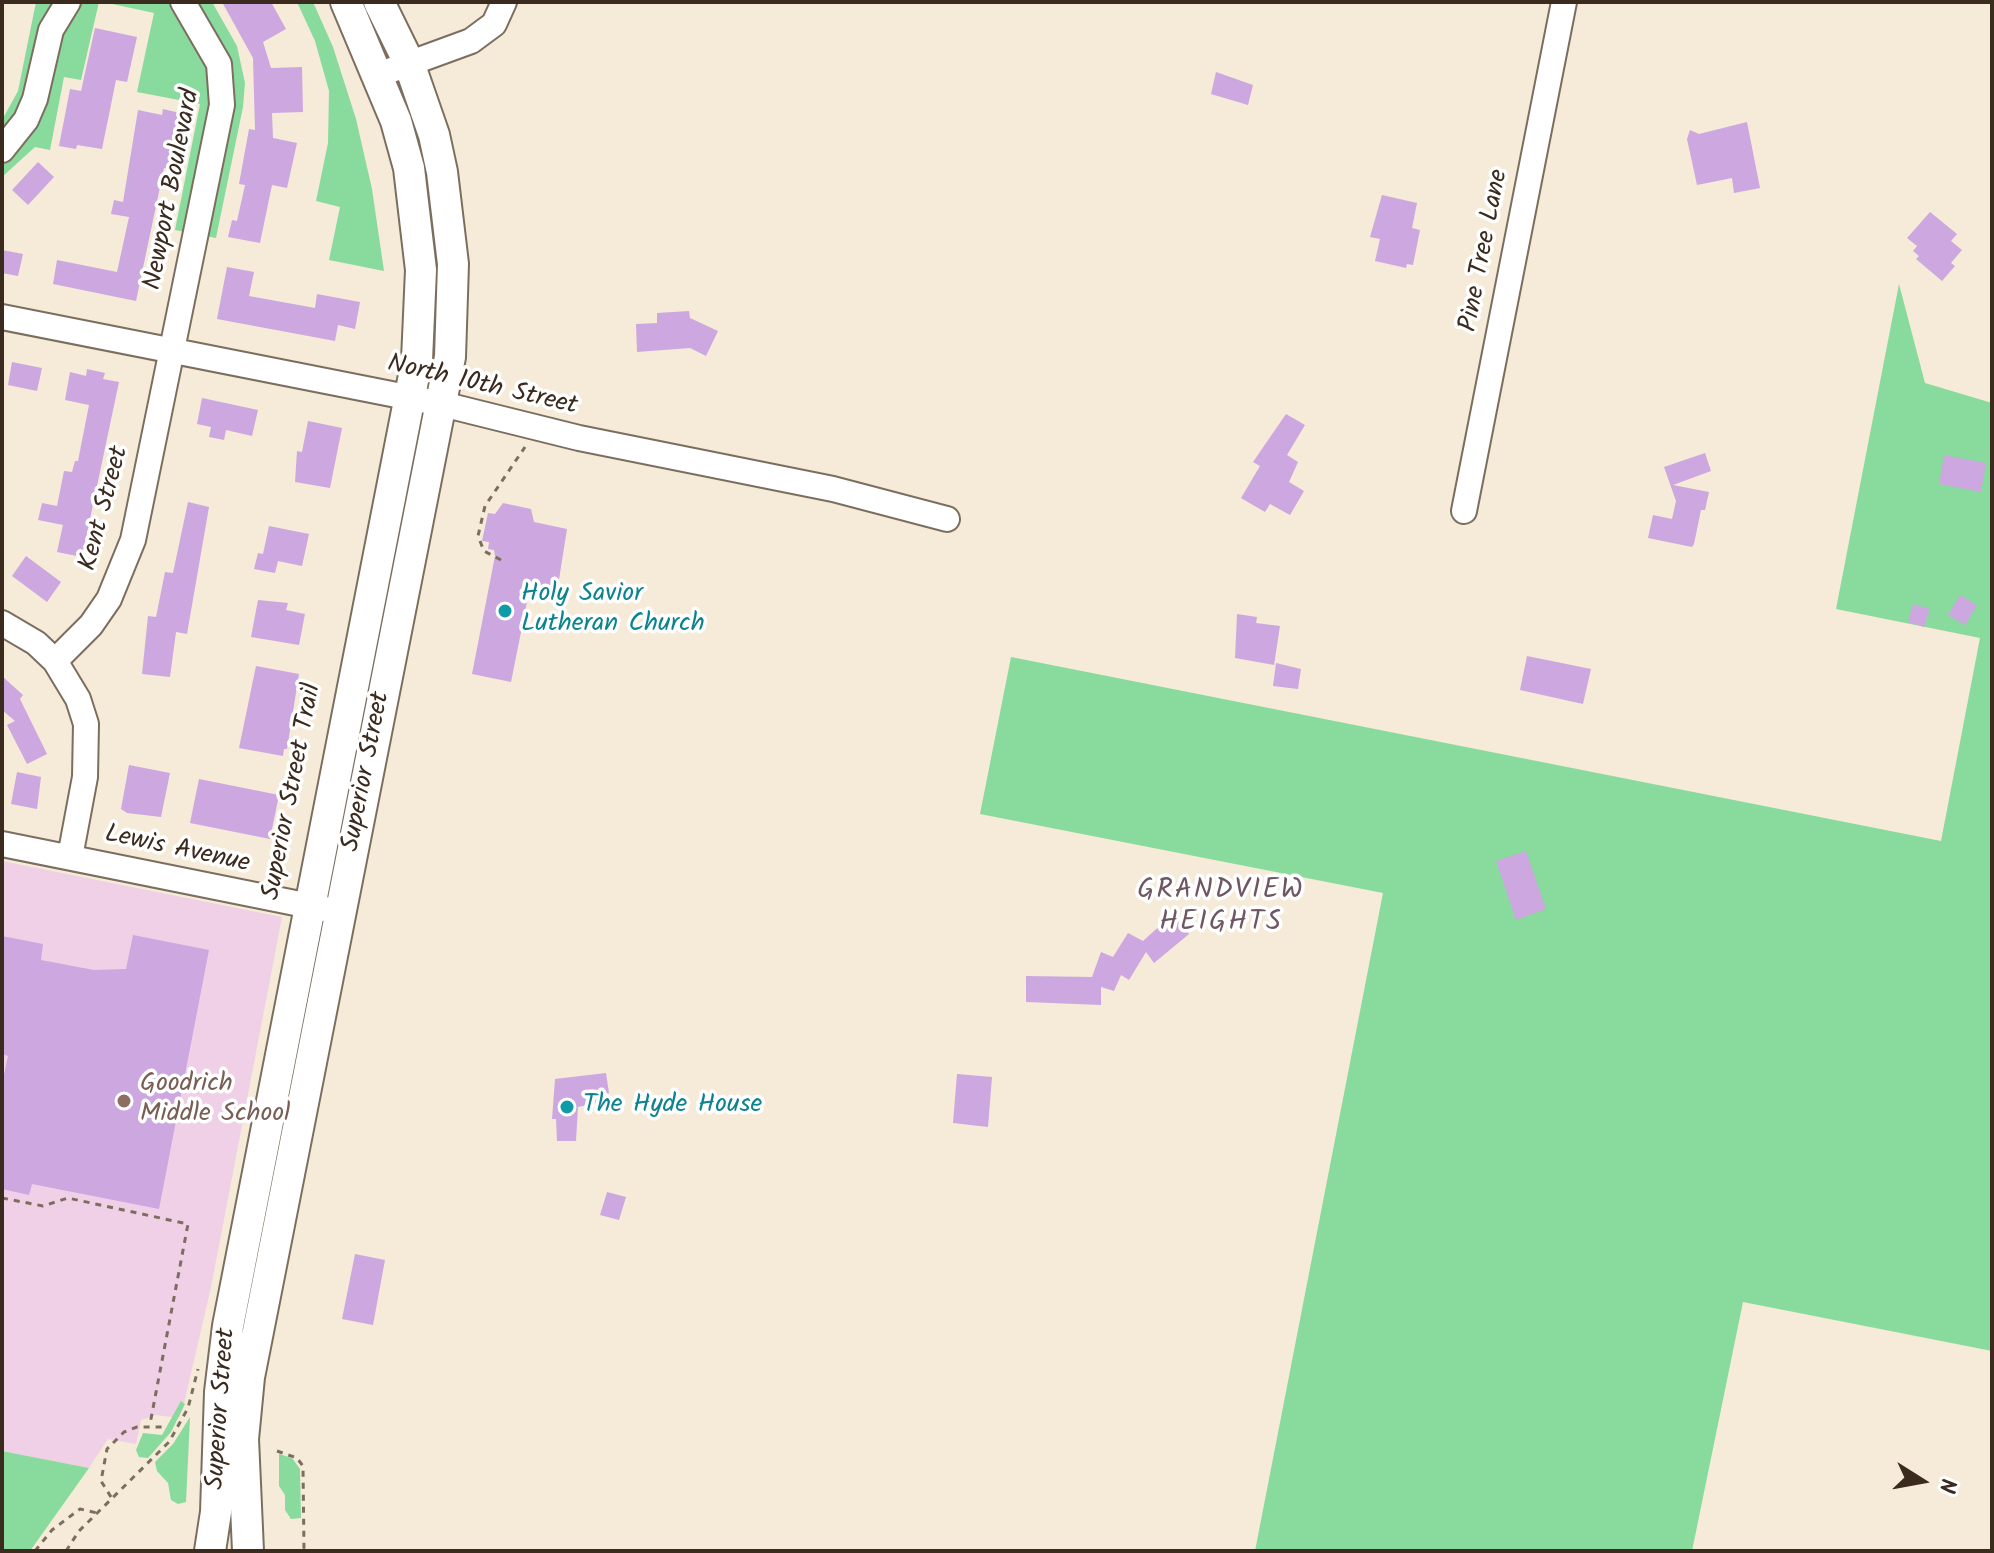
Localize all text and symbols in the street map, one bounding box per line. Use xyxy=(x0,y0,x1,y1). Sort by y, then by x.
street label: Newport Boulevard xyxy=(139,87,209,293)
street label: Pine Tree Lane xyxy=(1455,167,1517,335)
street label: North 10th Street xyxy=(384,350,580,424)
street label: Kent Street xyxy=(74,443,138,575)
place label: Holy Savior Lutheran Church xyxy=(521,580,705,642)
marker: Holy Savior Lutheran Church xyxy=(496,602,514,620)
street label: Superior Street Trail xyxy=(258,681,330,903)
street label: Superior Street xyxy=(337,690,399,854)
street label: Lewis Avenue xyxy=(102,820,252,882)
district label: GRANDVIEW HEIGHTS xyxy=(1137,875,1305,941)
place label: Goodrich Middle School xyxy=(140,1070,290,1132)
place label: The Hyde House xyxy=(583,1091,762,1123)
marker: Goodrich Middle School xyxy=(115,1092,133,1110)
marker: The Hyde House xyxy=(558,1098,576,1116)
street label: Superior Street xyxy=(202,1327,244,1491)
north arrow xyxy=(1882,1441,1962,1521)
text: N xyxy=(1928,1476,1965,1496)

